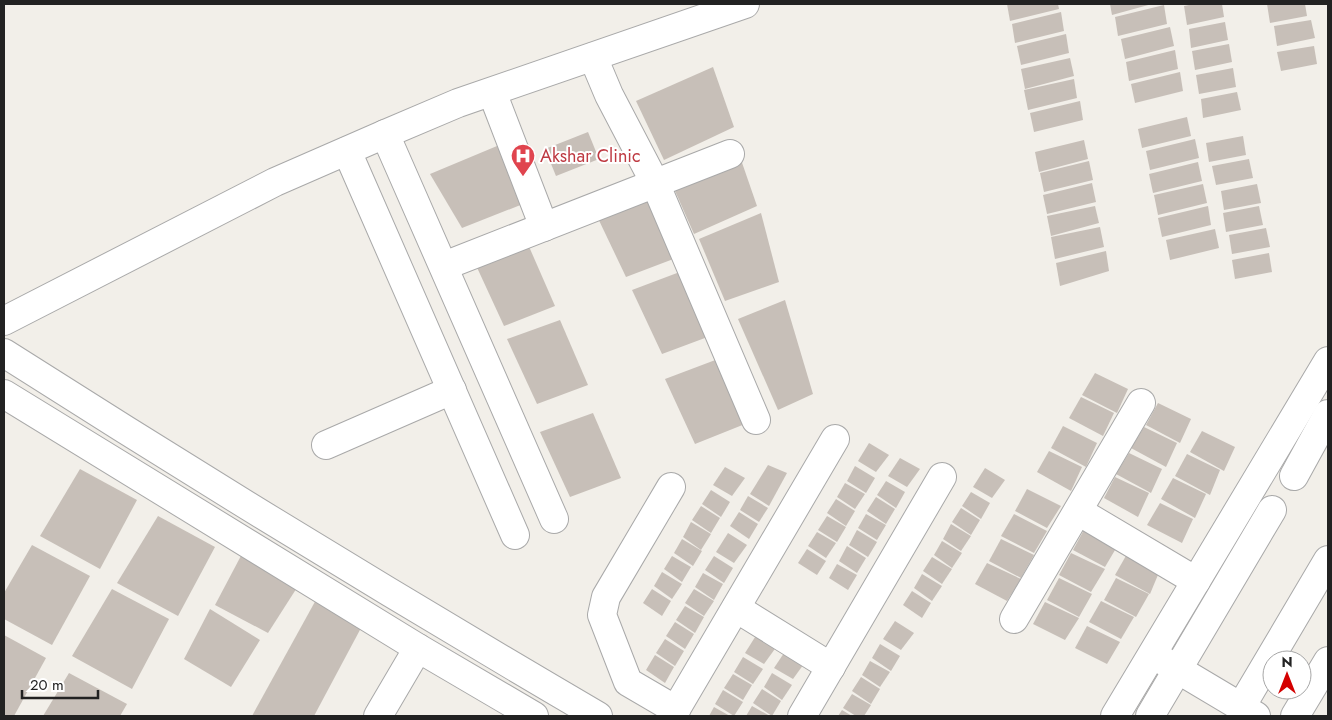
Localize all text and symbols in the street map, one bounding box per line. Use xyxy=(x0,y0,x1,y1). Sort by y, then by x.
hospital icon: Akshar Clinic xyxy=(510,143,536,177)
place label: Akshar Clinic xyxy=(540,143,641,169)
north arrow xyxy=(1262,650,1312,700)
text: N xyxy=(1281,652,1293,672)
scale bar xyxy=(22,668,99,700)
text: 20 m xyxy=(30,674,64,696)

